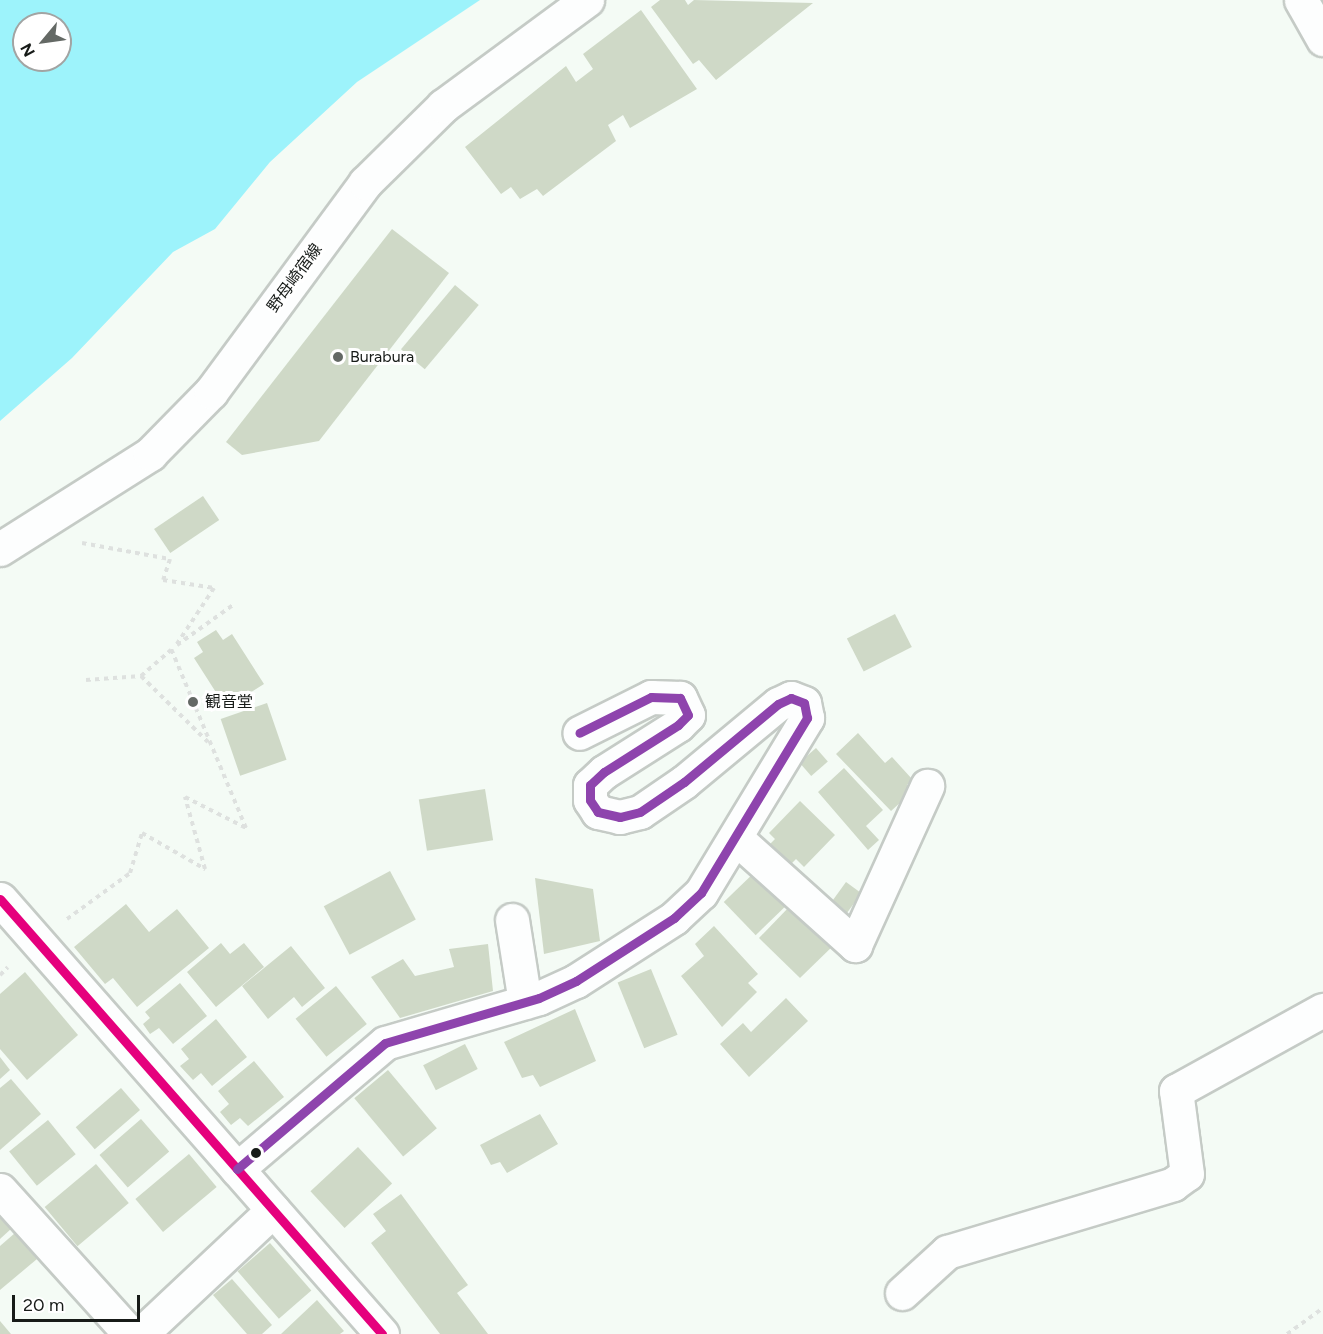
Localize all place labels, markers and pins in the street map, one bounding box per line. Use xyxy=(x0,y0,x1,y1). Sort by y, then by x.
place label: Burabura xyxy=(350,347,414,367)
marker: Burabura xyxy=(331,350,345,364)
place label: 観音堂 xyxy=(205,692,253,712)
marker: 観音堂 xyxy=(186,695,200,709)
unlabelled marker xyxy=(250,1147,262,1159)

